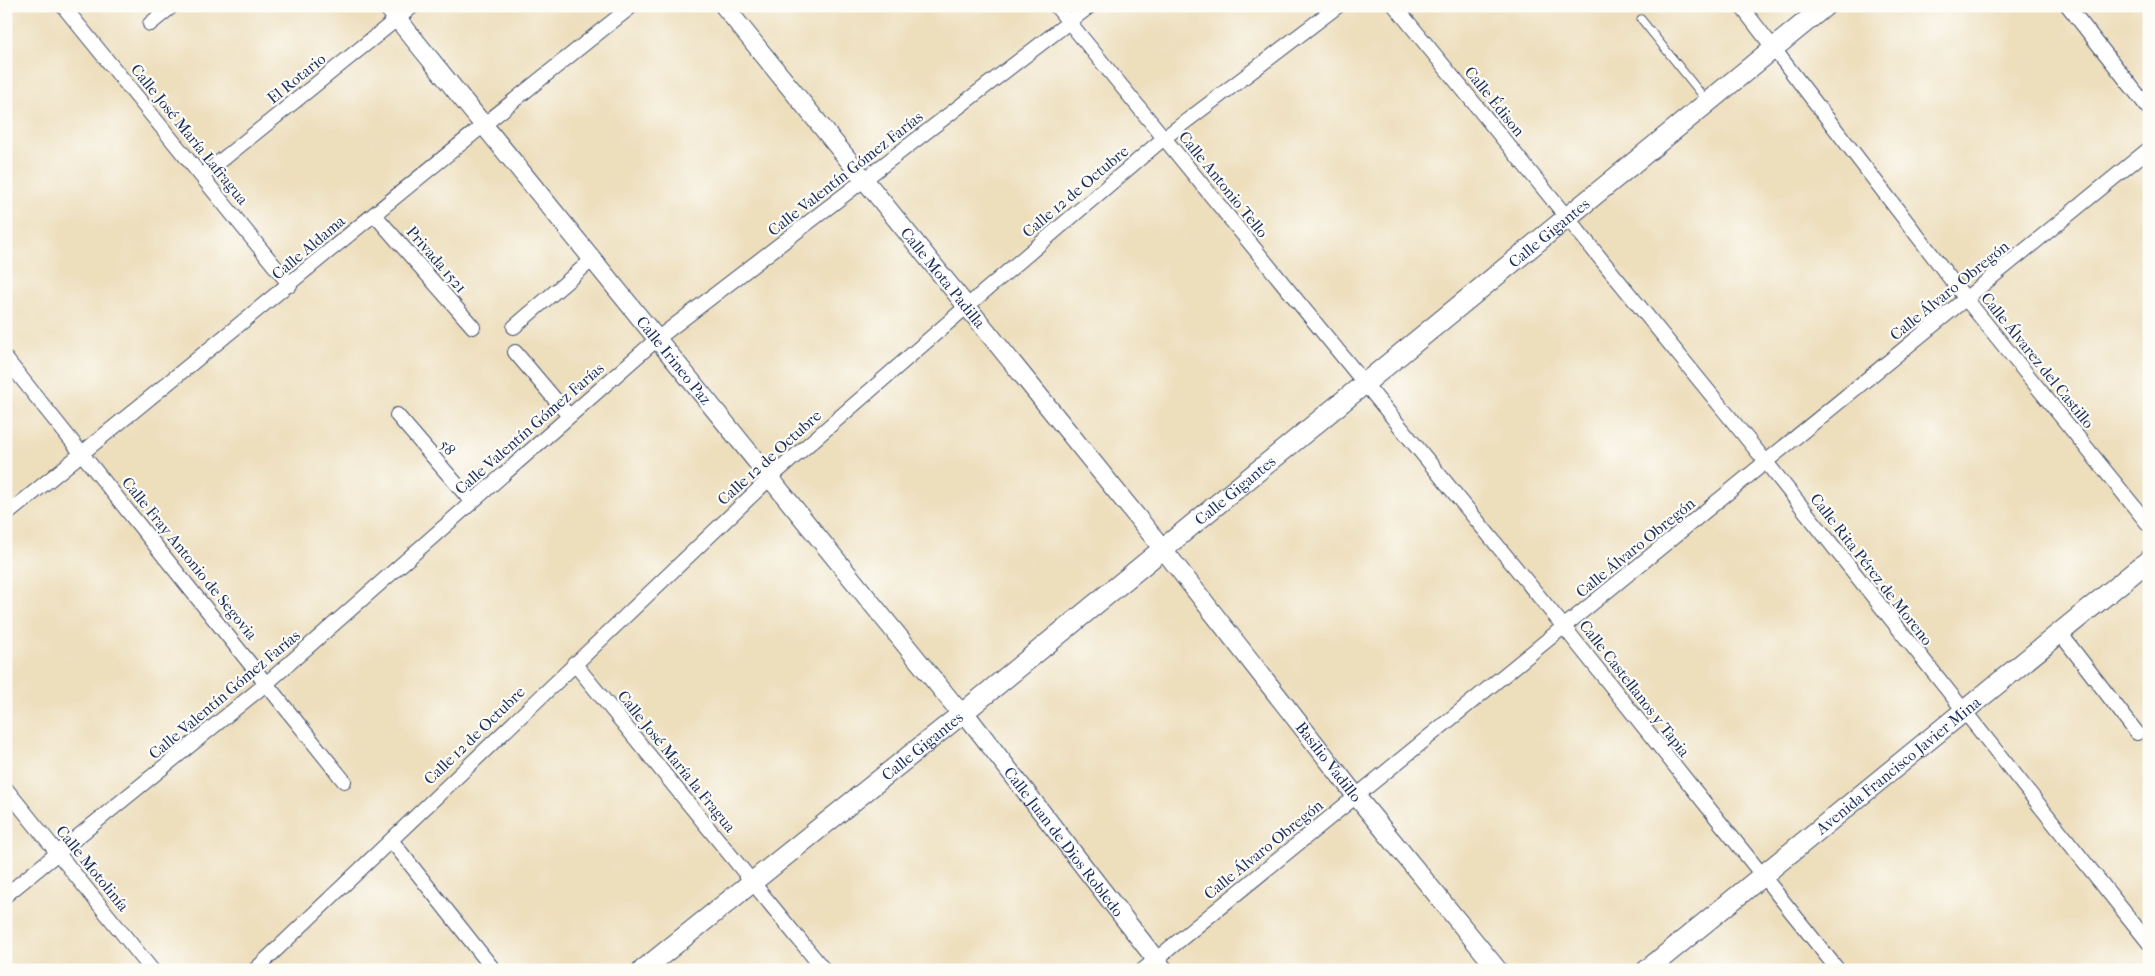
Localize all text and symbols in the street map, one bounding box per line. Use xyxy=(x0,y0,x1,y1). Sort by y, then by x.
street label: El Rotario xyxy=(263,49,329,108)
street label: Calle José María Lafragua xyxy=(127,60,253,209)
street label: Calle Édison xyxy=(1461,62,1530,141)
street label: Calle Valentín Gómez Farías xyxy=(764,107,927,240)
street label: Calle Antonio Tello xyxy=(1175,127,1272,241)
street label: Calle 12 de Octubre xyxy=(1018,141,1132,241)
street label: Calle Gigantes xyxy=(1505,194,1593,272)
street label: Calle Aldama xyxy=(268,211,349,284)
street label: Privada 1521 xyxy=(402,222,471,297)
street label: Calle Mota Padilla xyxy=(897,224,990,332)
street label: Calle Álvaro Obregón xyxy=(1885,235,2013,344)
street label: Calle Álvarez del Castillo xyxy=(1977,288,2099,432)
street label: Calle Irineo Paz xyxy=(632,312,716,409)
street label: Calle Valentín Gómez Farías xyxy=(451,358,608,498)
street label: Calle 12 de Octubre xyxy=(714,406,825,509)
street label: 58 xyxy=(436,435,460,459)
street label: Calle Gigantes xyxy=(1191,452,1279,529)
street label: Calle Fray Antonio de Segovia xyxy=(118,473,262,644)
street label: Calle Rita Pérez de Moreno xyxy=(1806,489,1937,649)
street label: Calle Álvaro Obregón xyxy=(1571,492,1699,601)
street label: Calle Castellanos y Tapia xyxy=(1575,616,1694,761)
street label: Calle Valentín Gómez Farías xyxy=(145,626,304,763)
street label: Calle 12 de Octubre xyxy=(420,682,529,788)
street label: Calle José María la Fragua xyxy=(614,687,740,837)
street label: Avenida Francisco Javier Mina xyxy=(1811,692,1985,839)
street label: Calle Gigantes xyxy=(878,708,967,785)
street label: Basilio Vadillo xyxy=(1292,718,1366,806)
street label: Calle Juan de Dios Robledo xyxy=(1000,763,1128,920)
street label: Calle Álvaro Obregón xyxy=(1199,794,1327,903)
street label: Calle Motolinía xyxy=(52,822,133,916)

